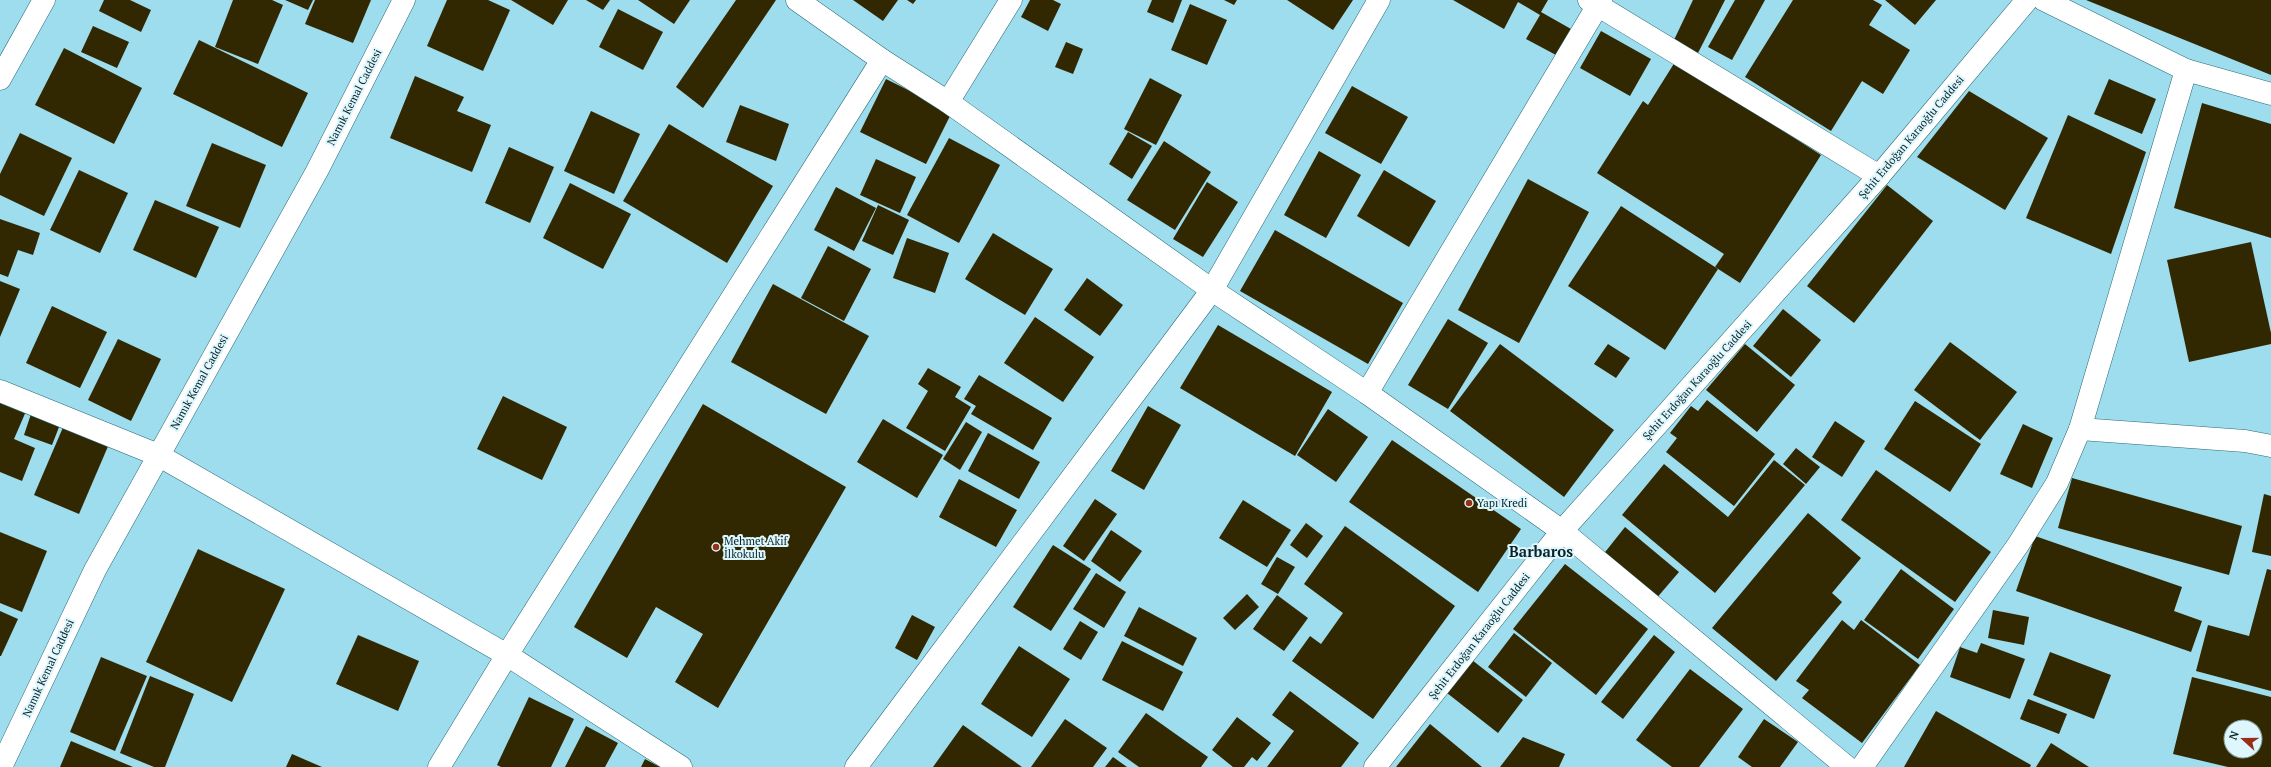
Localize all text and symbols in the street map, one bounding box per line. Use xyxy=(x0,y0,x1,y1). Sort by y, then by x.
street label: Namık Kemal Caddesi xyxy=(324,46,384,148)
street label: Şehit Erdoğan Karaoğlu Caddesi xyxy=(1855,73,1967,201)
street label: Şehit Erdoğan Karaoğlu Caddesi xyxy=(1639,317,1755,443)
street label: Namık Kemal Caddesi xyxy=(167,332,231,432)
place label: Yapı Kredi xyxy=(1477,496,1527,510)
marker: Yapı Kredi xyxy=(1464,498,1474,508)
place label: Mehmet Akif İlkokulu xyxy=(724,534,789,561)
district label: Barbaros xyxy=(1509,541,1573,561)
marker: Mehmet Akif İlkokulu xyxy=(711,542,721,552)
street label: Şehit Erdoğan Karaoğlu Caddesi xyxy=(1425,570,1533,702)
street label: Namık Kemal Caddesi xyxy=(19,617,77,719)
north arrow xyxy=(2223,719,2263,759)
text: N xyxy=(2226,728,2242,742)

